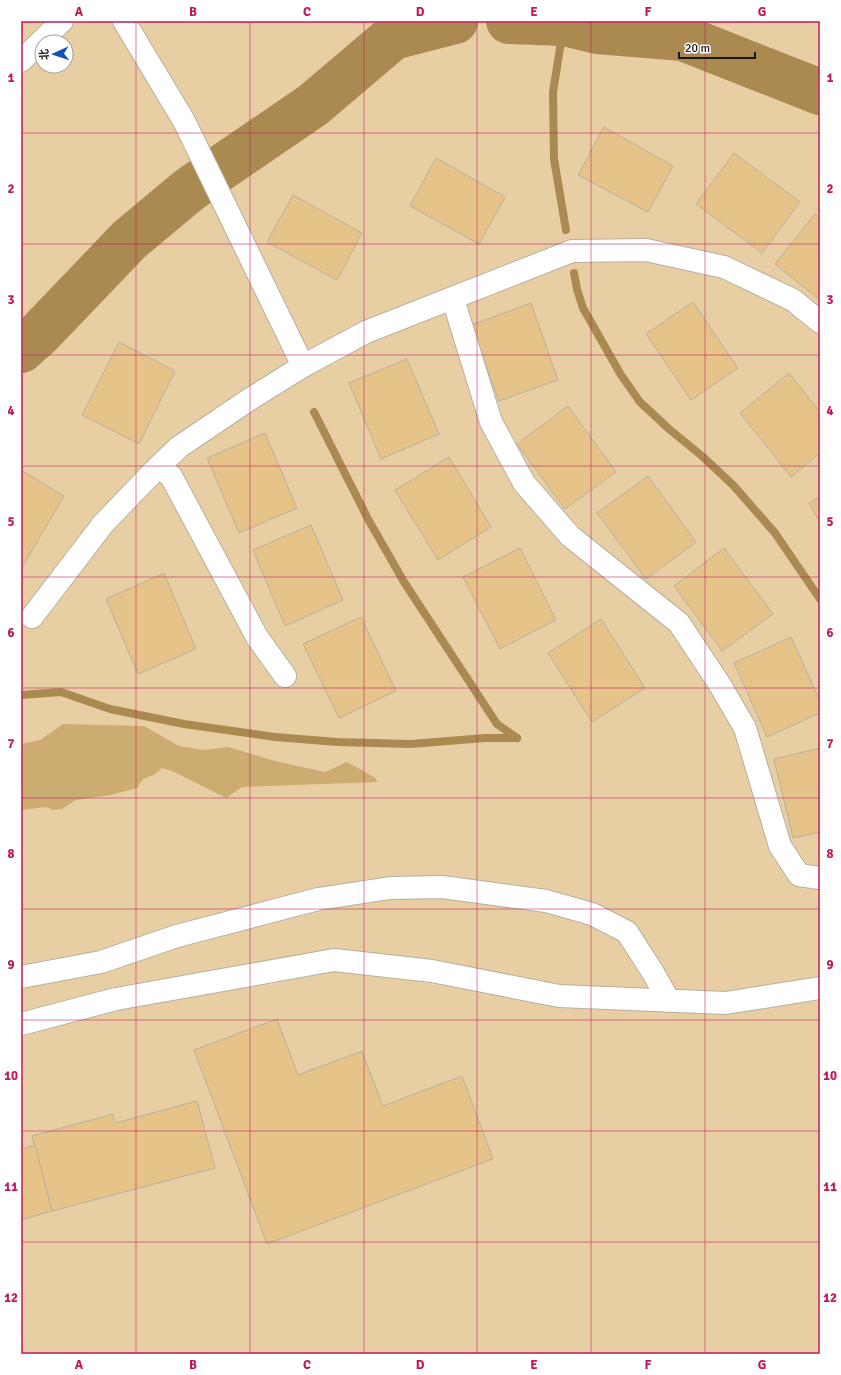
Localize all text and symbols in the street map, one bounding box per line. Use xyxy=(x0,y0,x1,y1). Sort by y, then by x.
text: A xyxy=(75,4,84,20)
text: B xyxy=(189,4,197,20)
text: C xyxy=(303,4,311,20)
text: D xyxy=(416,4,425,20)
text: E xyxy=(530,4,538,20)
text: F xyxy=(645,4,652,20)
text: G xyxy=(758,4,766,20)
north arrow xyxy=(34,34,74,74)
scale bar xyxy=(679,34,755,60)
text: 20 m xyxy=(685,41,710,56)
text: 北 xyxy=(38,49,51,60)
text: 1 xyxy=(7,70,15,86)
text: 1 xyxy=(826,70,834,86)
text: 2 xyxy=(7,181,15,197)
text: 2 xyxy=(826,181,834,197)
text: 3 xyxy=(7,292,15,308)
text: 3 xyxy=(826,292,834,308)
text: 4 xyxy=(7,403,15,419)
text: 4 xyxy=(826,403,834,419)
text: 5 xyxy=(7,514,15,530)
text: 5 xyxy=(826,514,834,530)
text: 6 xyxy=(7,625,15,641)
text: 6 xyxy=(826,625,834,641)
text: 7 xyxy=(7,736,15,752)
text: 7 xyxy=(826,736,834,752)
text: 8 xyxy=(7,846,15,862)
text: 8 xyxy=(826,846,834,862)
text: 9 xyxy=(7,957,15,973)
text: 9 xyxy=(826,957,834,973)
text: 10 xyxy=(4,1068,18,1084)
text: 10 xyxy=(823,1068,837,1084)
text: 11 xyxy=(4,1179,18,1195)
text: 11 xyxy=(823,1179,837,1195)
text: 12 xyxy=(4,1290,18,1306)
text: 12 xyxy=(823,1290,837,1306)
text: A xyxy=(75,1357,84,1373)
text: B xyxy=(189,1357,197,1373)
text: C xyxy=(303,1357,311,1373)
text: D xyxy=(416,1357,425,1373)
text: E xyxy=(530,1357,538,1373)
text: F xyxy=(645,1357,652,1373)
text: G xyxy=(758,1357,766,1373)

